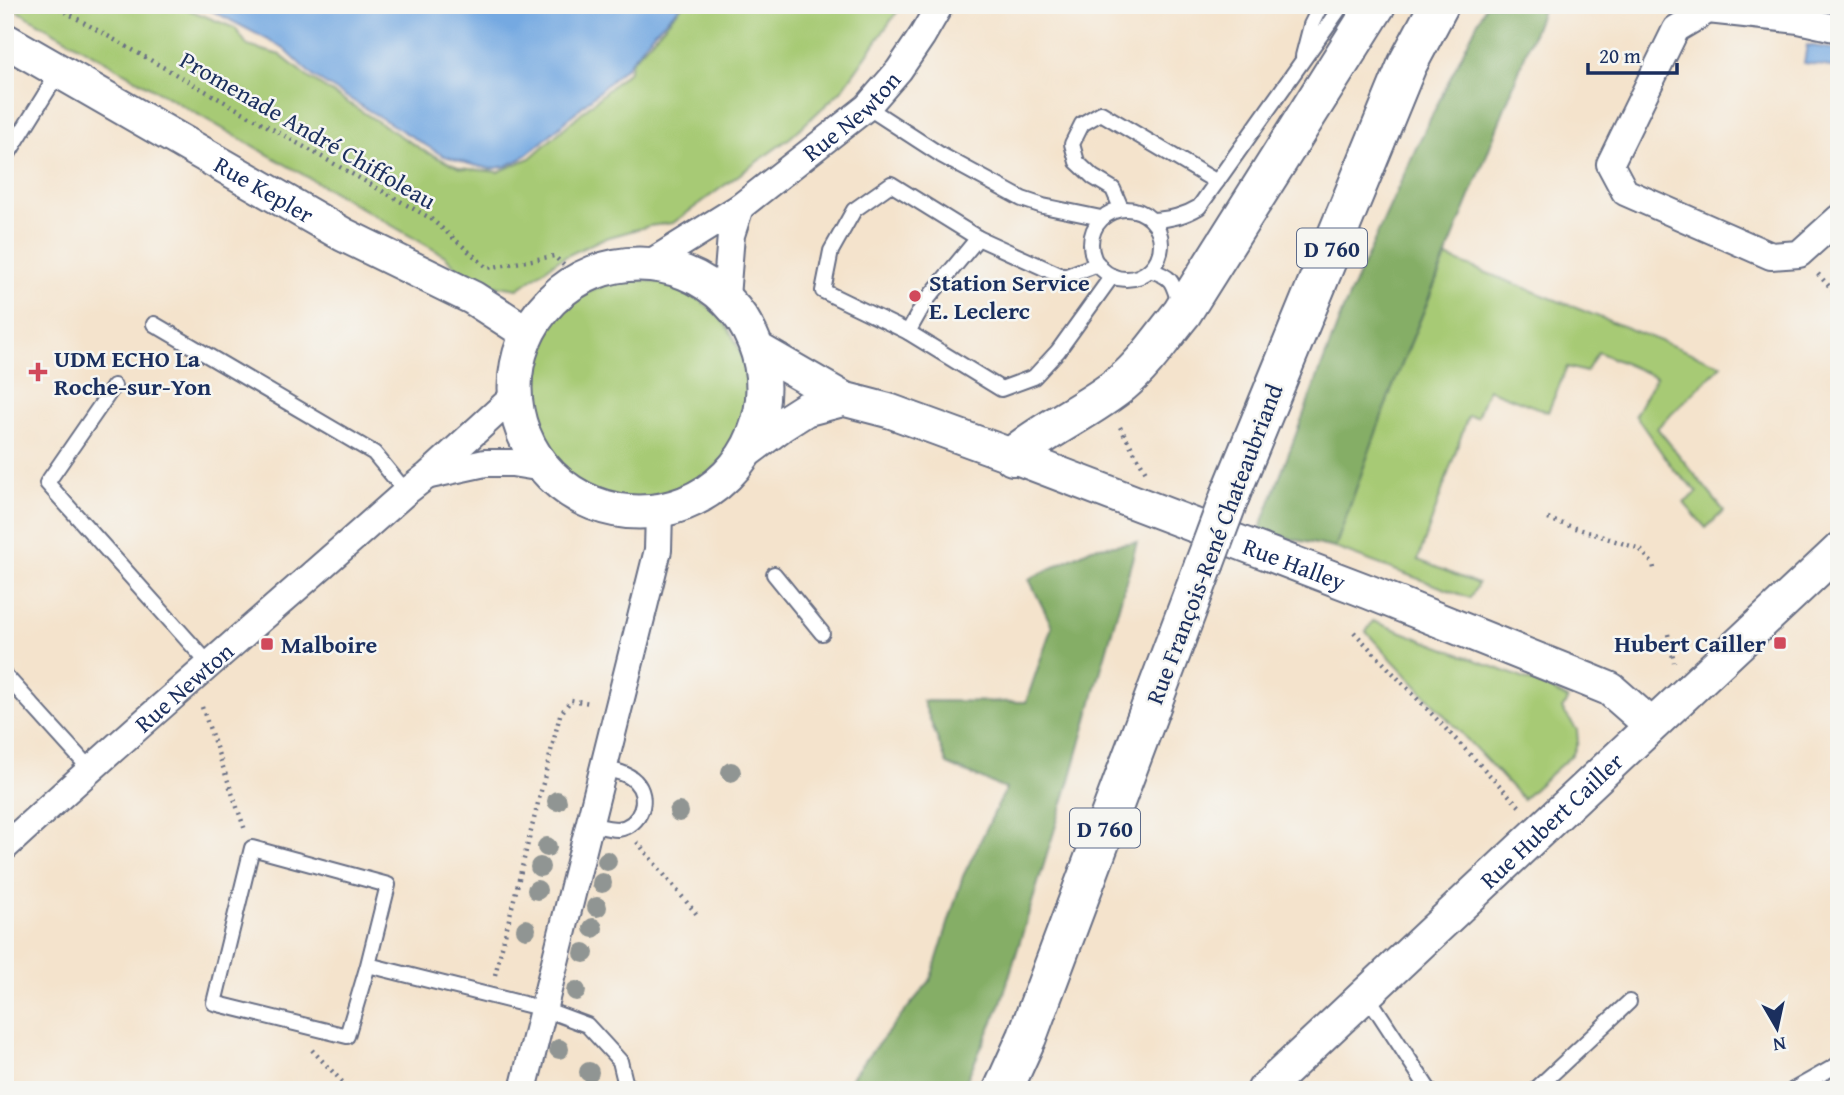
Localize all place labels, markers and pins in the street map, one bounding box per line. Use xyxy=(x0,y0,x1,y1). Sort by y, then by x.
place label: Station Service E. Leclerc xyxy=(929,265,1090,328)
marker: Station Service E. Leclerc xyxy=(907,288,923,304)
place label: UDM ECHO La Roche-sur-Yon xyxy=(54,341,211,404)
marker: UDM ECHO La Roche-sur-Yon xyxy=(28,362,48,382)
place label: Hubert Cailler xyxy=(1614,626,1766,661)
place label: Malboire xyxy=(281,627,377,662)
marker: Hubert Cailler xyxy=(1772,635,1788,651)
marker: Malboire xyxy=(259,636,275,652)

